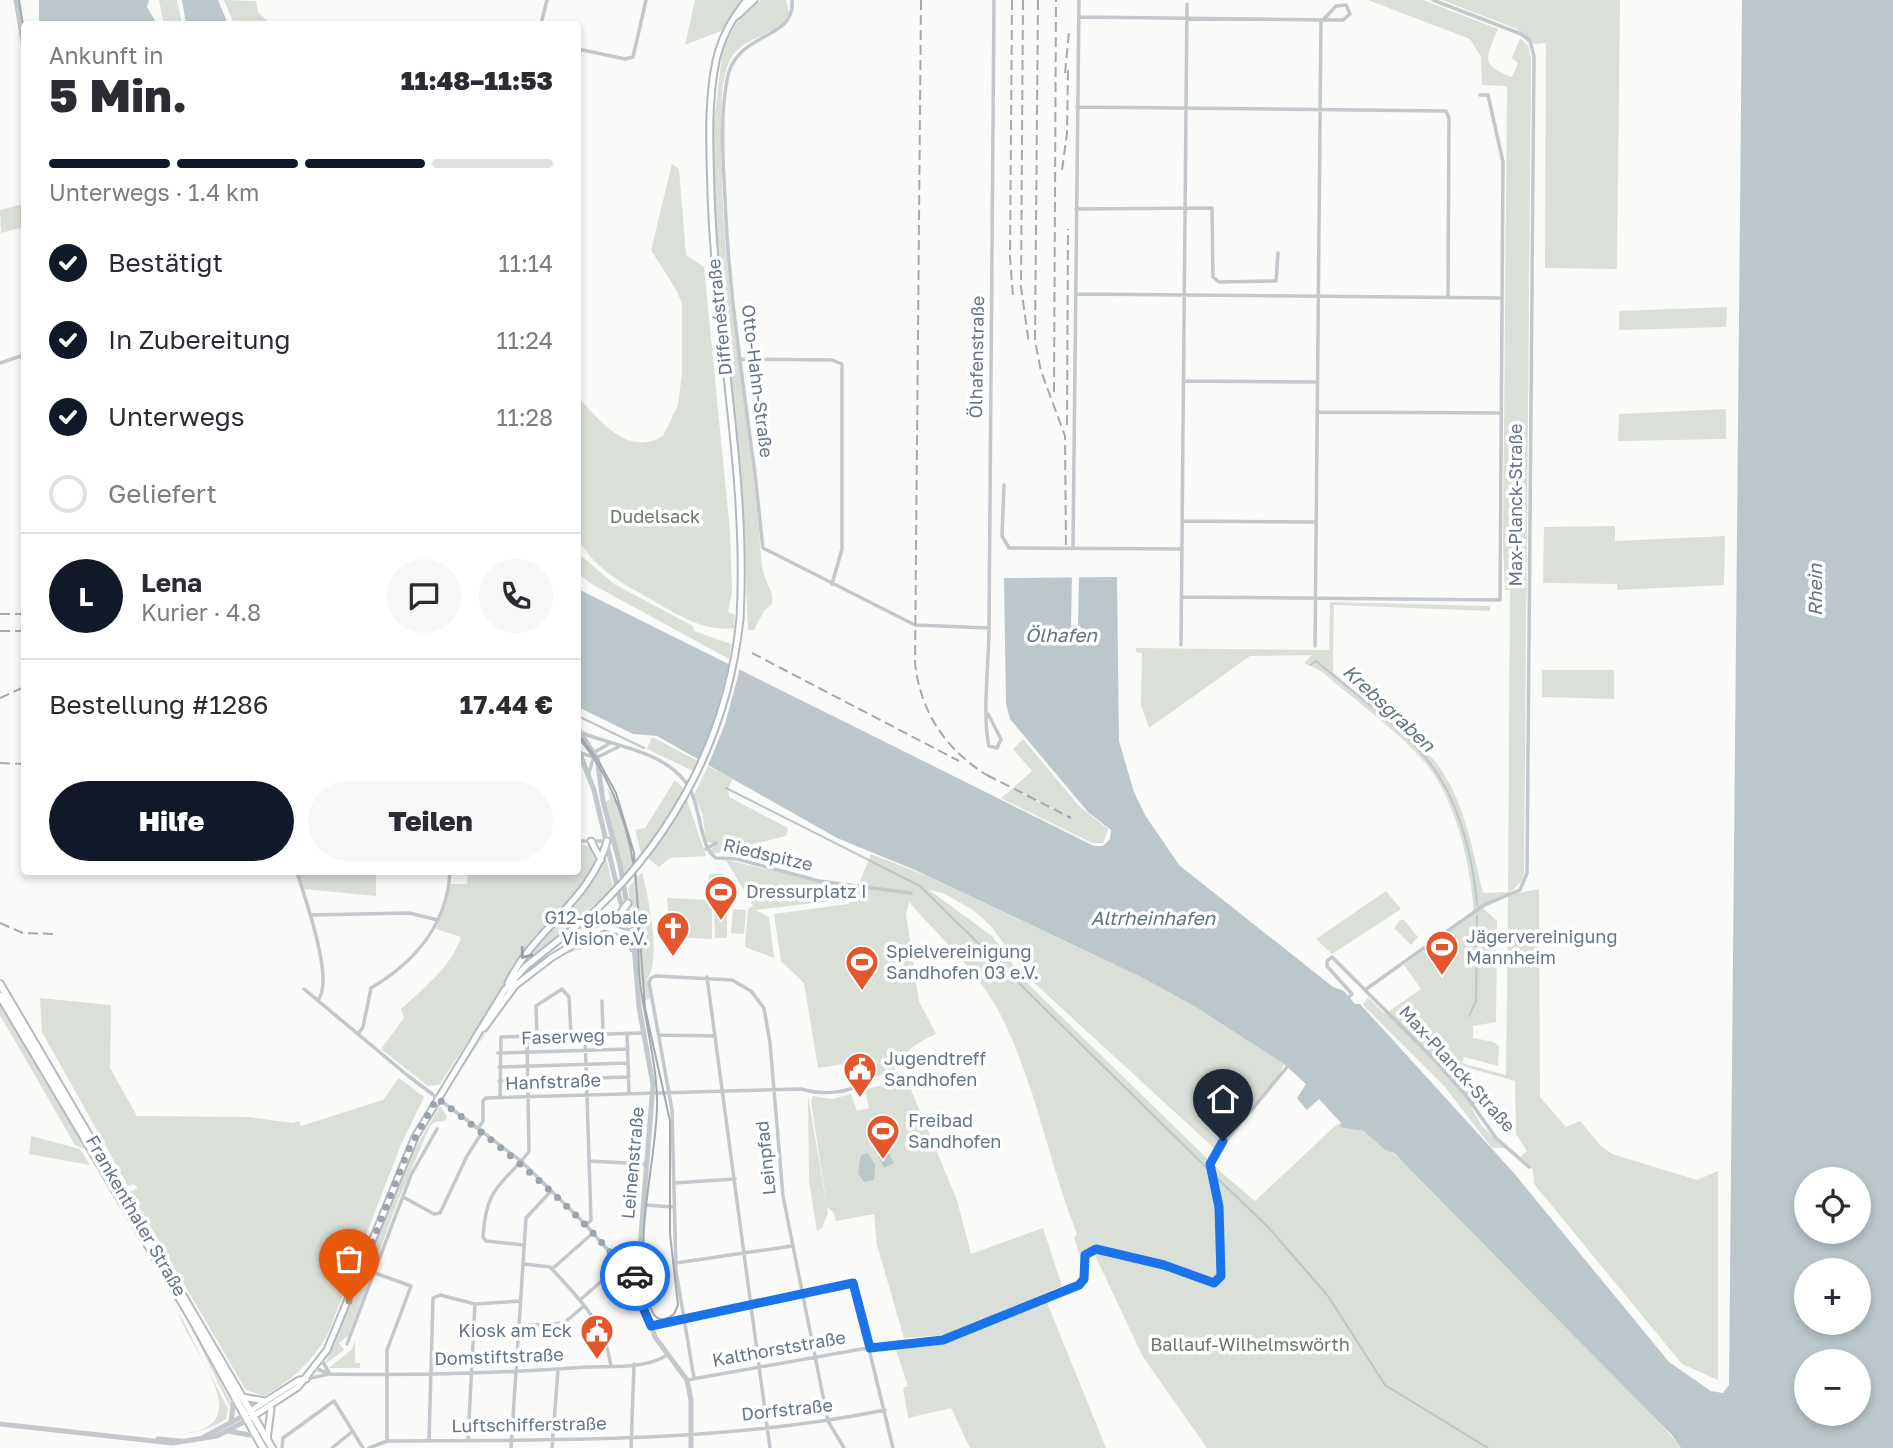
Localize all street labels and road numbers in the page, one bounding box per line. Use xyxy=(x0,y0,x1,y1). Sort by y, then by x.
street label: Diffenéstraße xyxy=(702,258,736,377)
street label: Ölhafenstraße xyxy=(964,295,988,419)
street label: Otto-Hahn-Straße xyxy=(738,303,778,459)
street label: Max-Planck-Straße xyxy=(1504,424,1526,586)
street label: Riedspitze xyxy=(721,833,815,875)
street label: Max-Planck-Straße xyxy=(1395,1000,1520,1136)
street label: Faserweg xyxy=(521,1024,605,1048)
street label: Hanfstraße xyxy=(505,1068,601,1094)
street label: Leinenstraße xyxy=(616,1106,648,1220)
street label: Leinpfad xyxy=(750,1120,780,1196)
street label: Frankenthaler Straße xyxy=(82,1131,192,1300)
street label: Kalthorststraße xyxy=(710,1325,847,1371)
street label: Domstiftstraße xyxy=(434,1343,564,1369)
street label: Dorfstraße xyxy=(740,1393,834,1425)
street label: Luftschifferstraße xyxy=(451,1412,607,1436)

